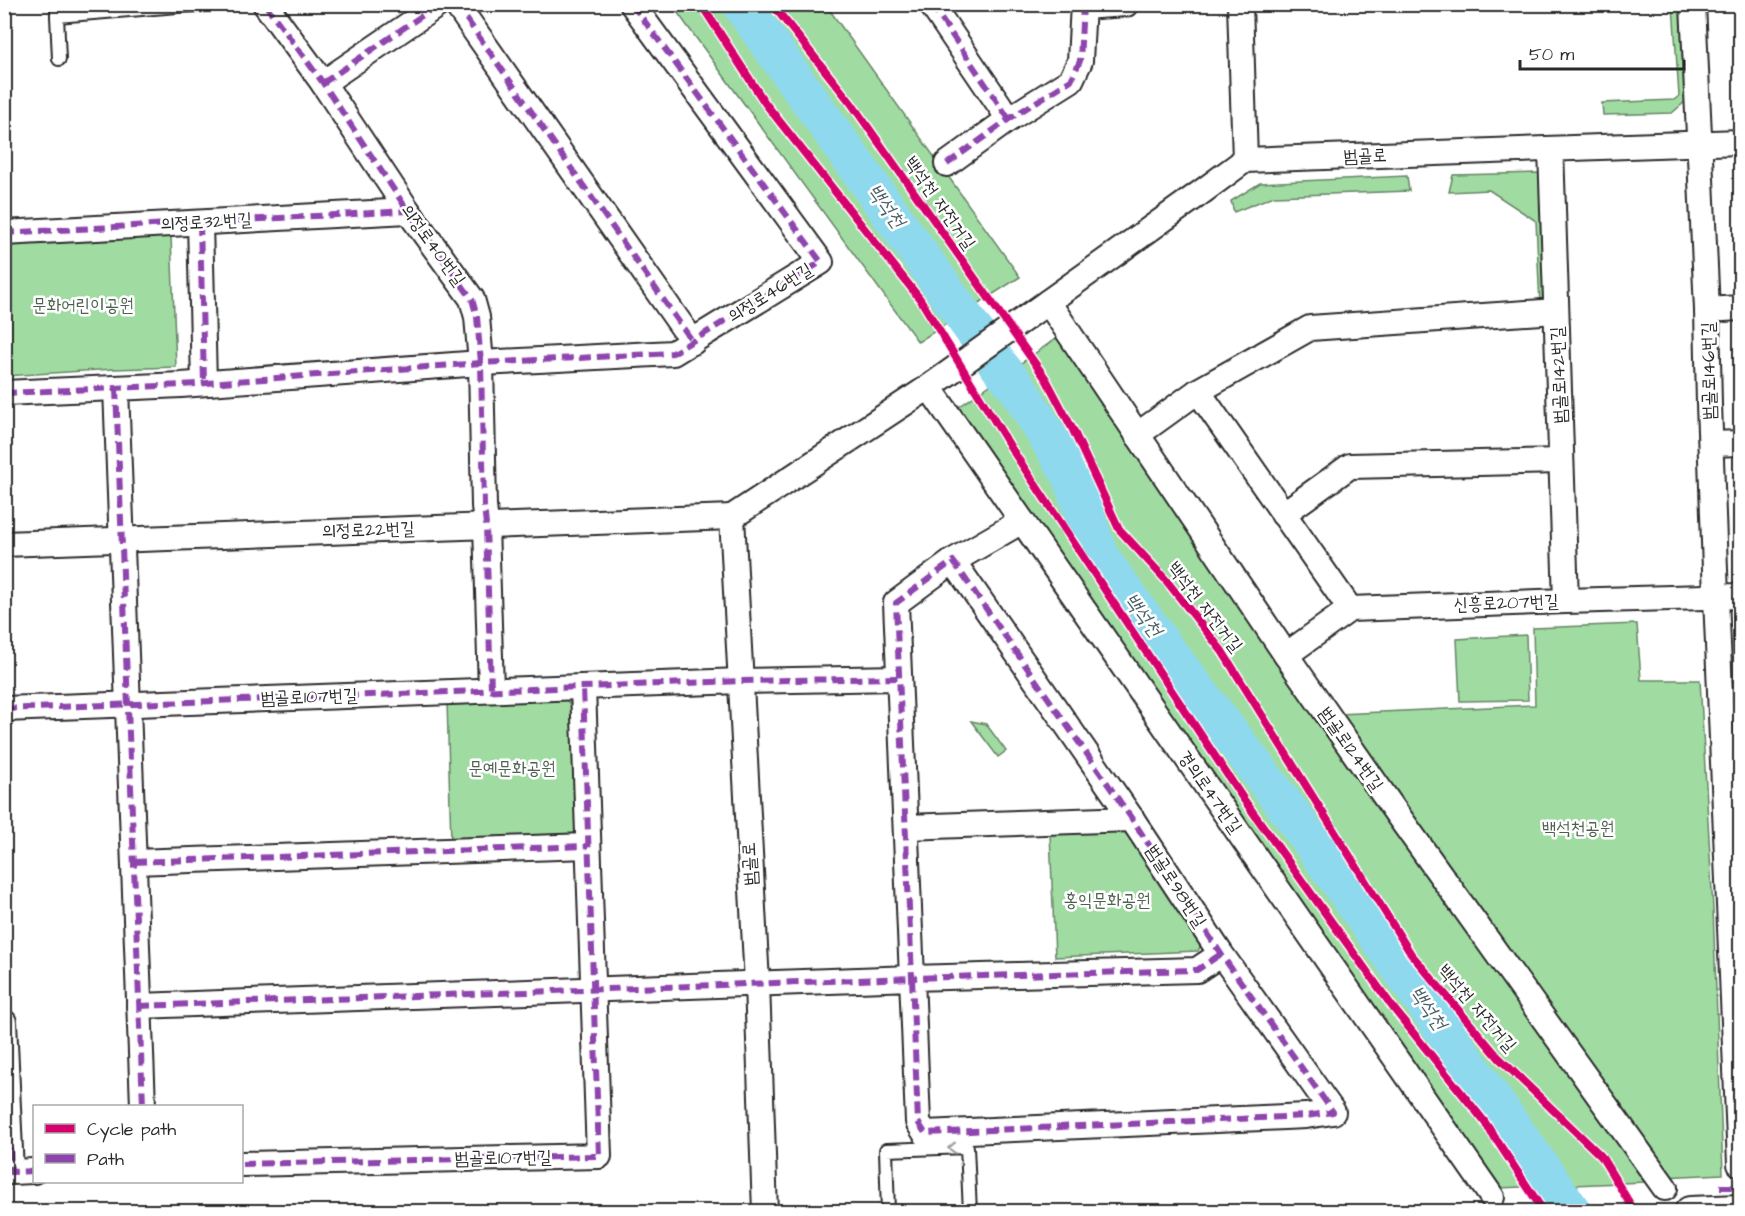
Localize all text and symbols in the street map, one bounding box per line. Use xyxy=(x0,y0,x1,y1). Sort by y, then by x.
scale bar xyxy=(1520,33,1684,71)
text: 50 m xyxy=(1529,42,1574,67)
street label: 범골로 xyxy=(1343,143,1387,169)
street label: 백석천 자전거길 xyxy=(899,151,982,255)
water label: 백석천 xyxy=(860,178,913,235)
street label: 의정로40번길 xyxy=(395,199,472,292)
street label: 의정로32번길 xyxy=(159,207,253,237)
street label: 의정로46번길 xyxy=(723,257,818,329)
park label: 문화어린이공원 xyxy=(32,293,134,318)
street label: 범골로146번길 xyxy=(1696,321,1722,420)
street label: 범골로142번길 xyxy=(1545,325,1573,424)
street label: 의정로22번길 xyxy=(321,516,415,544)
street label: 백석천 자전거길 xyxy=(1162,557,1249,658)
water label: 백석천 xyxy=(1117,587,1170,644)
street label: 신흥로207번길 xyxy=(1453,589,1559,617)
street label: 범골로107번길 xyxy=(260,683,358,711)
street label: 범골로124번길 xyxy=(1313,702,1389,796)
street label: 경의로47번길 xyxy=(1172,746,1248,839)
park label: 문예문화공원 xyxy=(469,756,555,781)
park label: 백석천공원 xyxy=(1542,816,1614,841)
street label: 범골로98번길 xyxy=(1140,840,1212,933)
street label: 범골로 xyxy=(736,842,764,886)
park label: 홍익문화공원 xyxy=(1064,888,1150,913)
street label: 백석천 자전거길 xyxy=(1432,959,1522,1058)
water label: 백석천 xyxy=(1403,980,1454,1037)
legend xyxy=(33,1105,243,1183)
text: Cycle path xyxy=(87,1117,176,1143)
one-way arrow xyxy=(947,1141,956,1154)
street label: 범골로107번길 xyxy=(454,1145,552,1171)
text: Path xyxy=(87,1147,124,1172)

